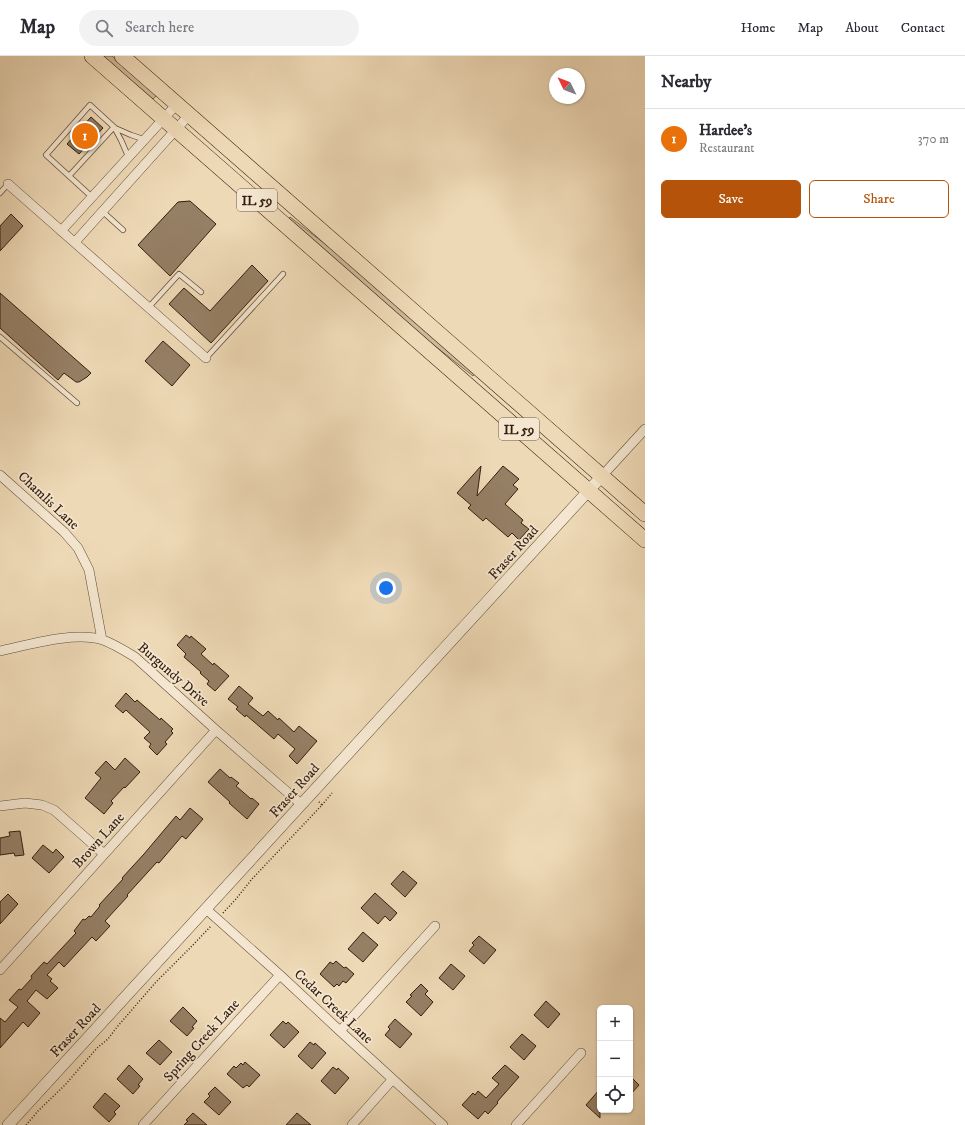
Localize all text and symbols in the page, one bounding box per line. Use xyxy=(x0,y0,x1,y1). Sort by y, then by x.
search box xyxy=(79,10,359,46)
text: Map xyxy=(20,16,55,39)
icon: search xyxy=(93,17,115,39)
text: Search here xyxy=(125,18,194,37)
text: Home xyxy=(741,19,775,37)
text: Map xyxy=(797,19,823,37)
text: About xyxy=(845,19,879,37)
text: Contact xyxy=(901,19,945,37)
north arrow xyxy=(549,68,585,104)
text: Nearby xyxy=(661,71,711,93)
pin: 1 xyxy=(72,121,98,151)
text: Hardee's xyxy=(699,121,752,140)
text: 1 xyxy=(672,131,676,147)
text: 370 m xyxy=(918,131,949,147)
text: Restaurant xyxy=(699,140,755,156)
button: Save xyxy=(661,180,801,218)
button: Share xyxy=(809,180,949,218)
road number: IL 59 xyxy=(237,189,277,211)
road number: IL 59 xyxy=(499,418,539,440)
street label: Chamlis Lane xyxy=(14,468,83,534)
street label: Fraser Road xyxy=(485,522,543,583)
your location xyxy=(376,578,396,598)
street label: Burgundy Drive xyxy=(134,639,213,711)
street label: Fraser Road xyxy=(266,760,324,821)
street label: Brown Lane xyxy=(69,809,129,872)
street label: Cedar Creek Lane xyxy=(290,966,377,1048)
street label: Spring Creek Lane xyxy=(160,995,244,1086)
street label: Fraser Road xyxy=(46,1000,105,1061)
map controls xyxy=(597,1005,633,1113)
button: + xyxy=(597,1005,633,1041)
button: − xyxy=(597,1041,633,1077)
button: locate xyxy=(597,1077,633,1113)

